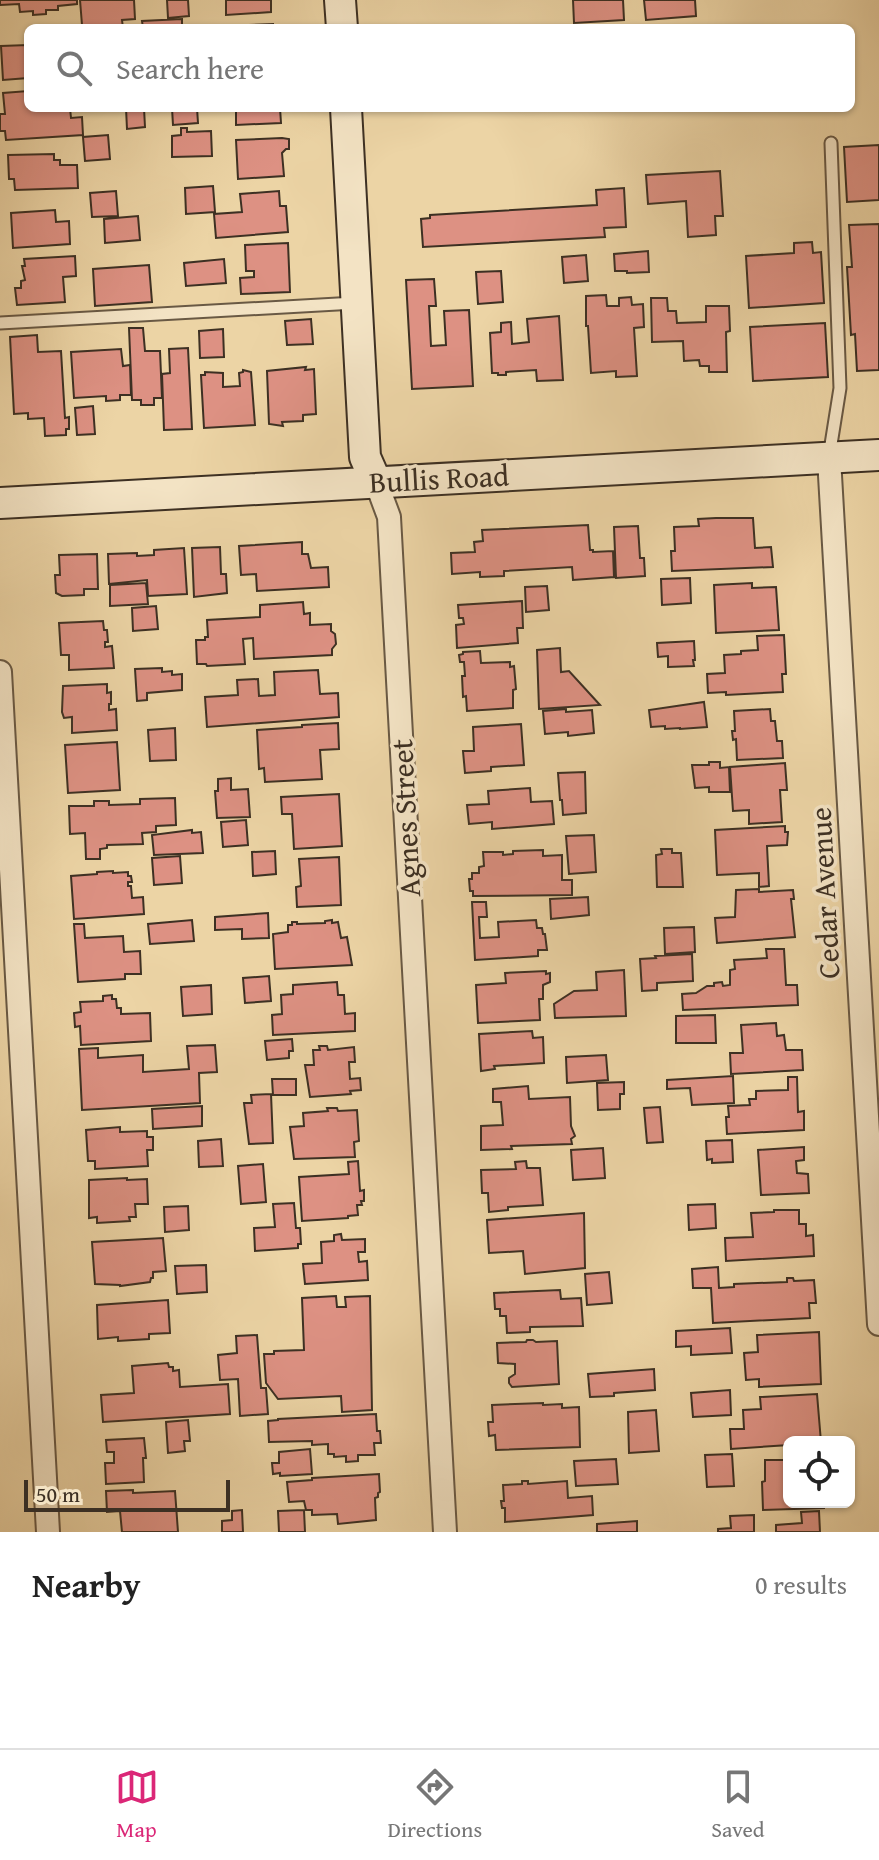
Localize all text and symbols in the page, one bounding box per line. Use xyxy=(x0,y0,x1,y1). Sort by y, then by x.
search box xyxy=(24,24,855,112)
icon: search xyxy=(52,46,96,90)
text: Search here xyxy=(116,46,264,90)
street label: Bullis Road xyxy=(368,452,510,504)
street label: Agnes Street xyxy=(379,737,431,898)
street label: Cedar Avenue xyxy=(798,806,850,980)
map controls xyxy=(783,1436,855,1508)
button: locate xyxy=(783,1436,855,1508)
scale bar xyxy=(24,1476,230,1512)
text: 50 m xyxy=(36,1478,80,1510)
text: Nearby xyxy=(32,1560,141,1609)
text: 0 results xyxy=(755,1565,847,1604)
tab: Map xyxy=(115,1765,159,1845)
tab: Directions xyxy=(388,1765,482,1845)
tab: Saved xyxy=(711,1765,764,1845)

